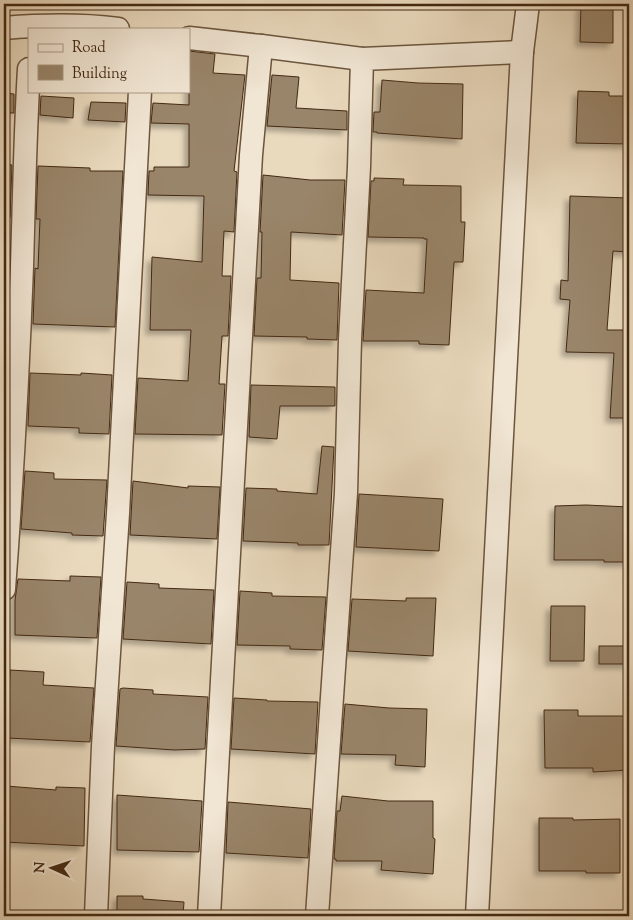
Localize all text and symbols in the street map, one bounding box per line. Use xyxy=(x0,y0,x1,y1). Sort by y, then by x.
legend xyxy=(28,28,190,92)
text: Road xyxy=(72,38,106,59)
text: Building xyxy=(72,64,127,85)
north arrow xyxy=(28,842,78,892)
text: N xyxy=(31,861,51,874)

